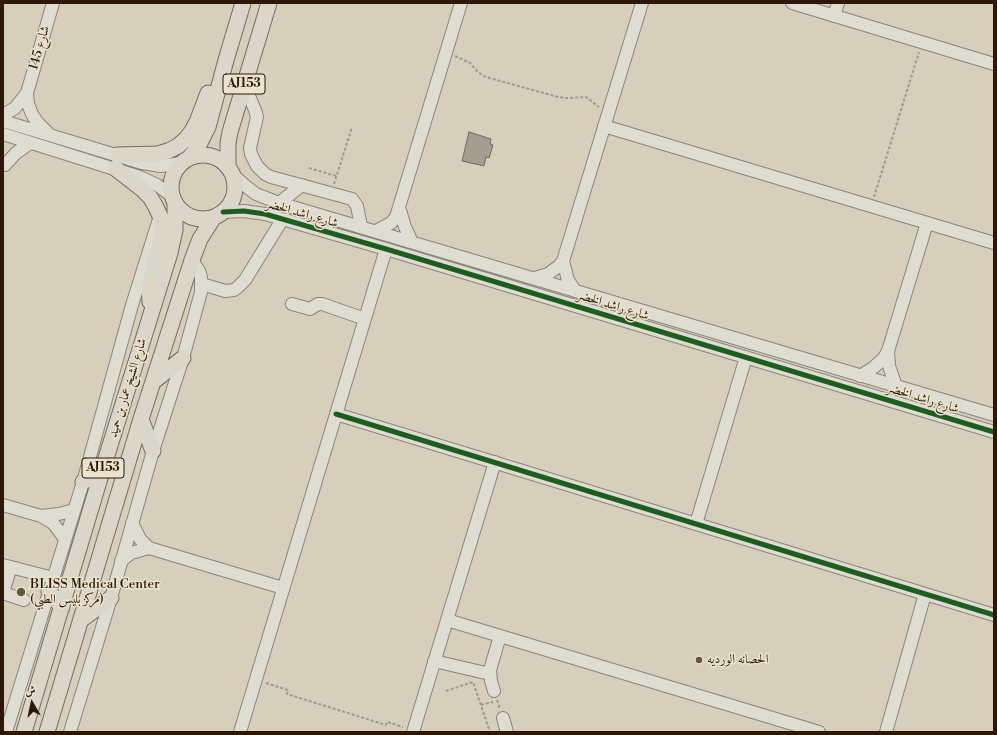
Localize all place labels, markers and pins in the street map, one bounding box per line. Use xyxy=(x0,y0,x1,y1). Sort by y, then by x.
place label: BLISS Medical Center (مركز بليس الطبي) xyxy=(30,577,160,608)
marker: BLISS Medical Center (مركز بليس الطبي) xyxy=(15,586,27,598)
place label: الحصانه الورديه xyxy=(707,652,768,668)
marker: الحصانه الورديه xyxy=(694,655,704,665)

